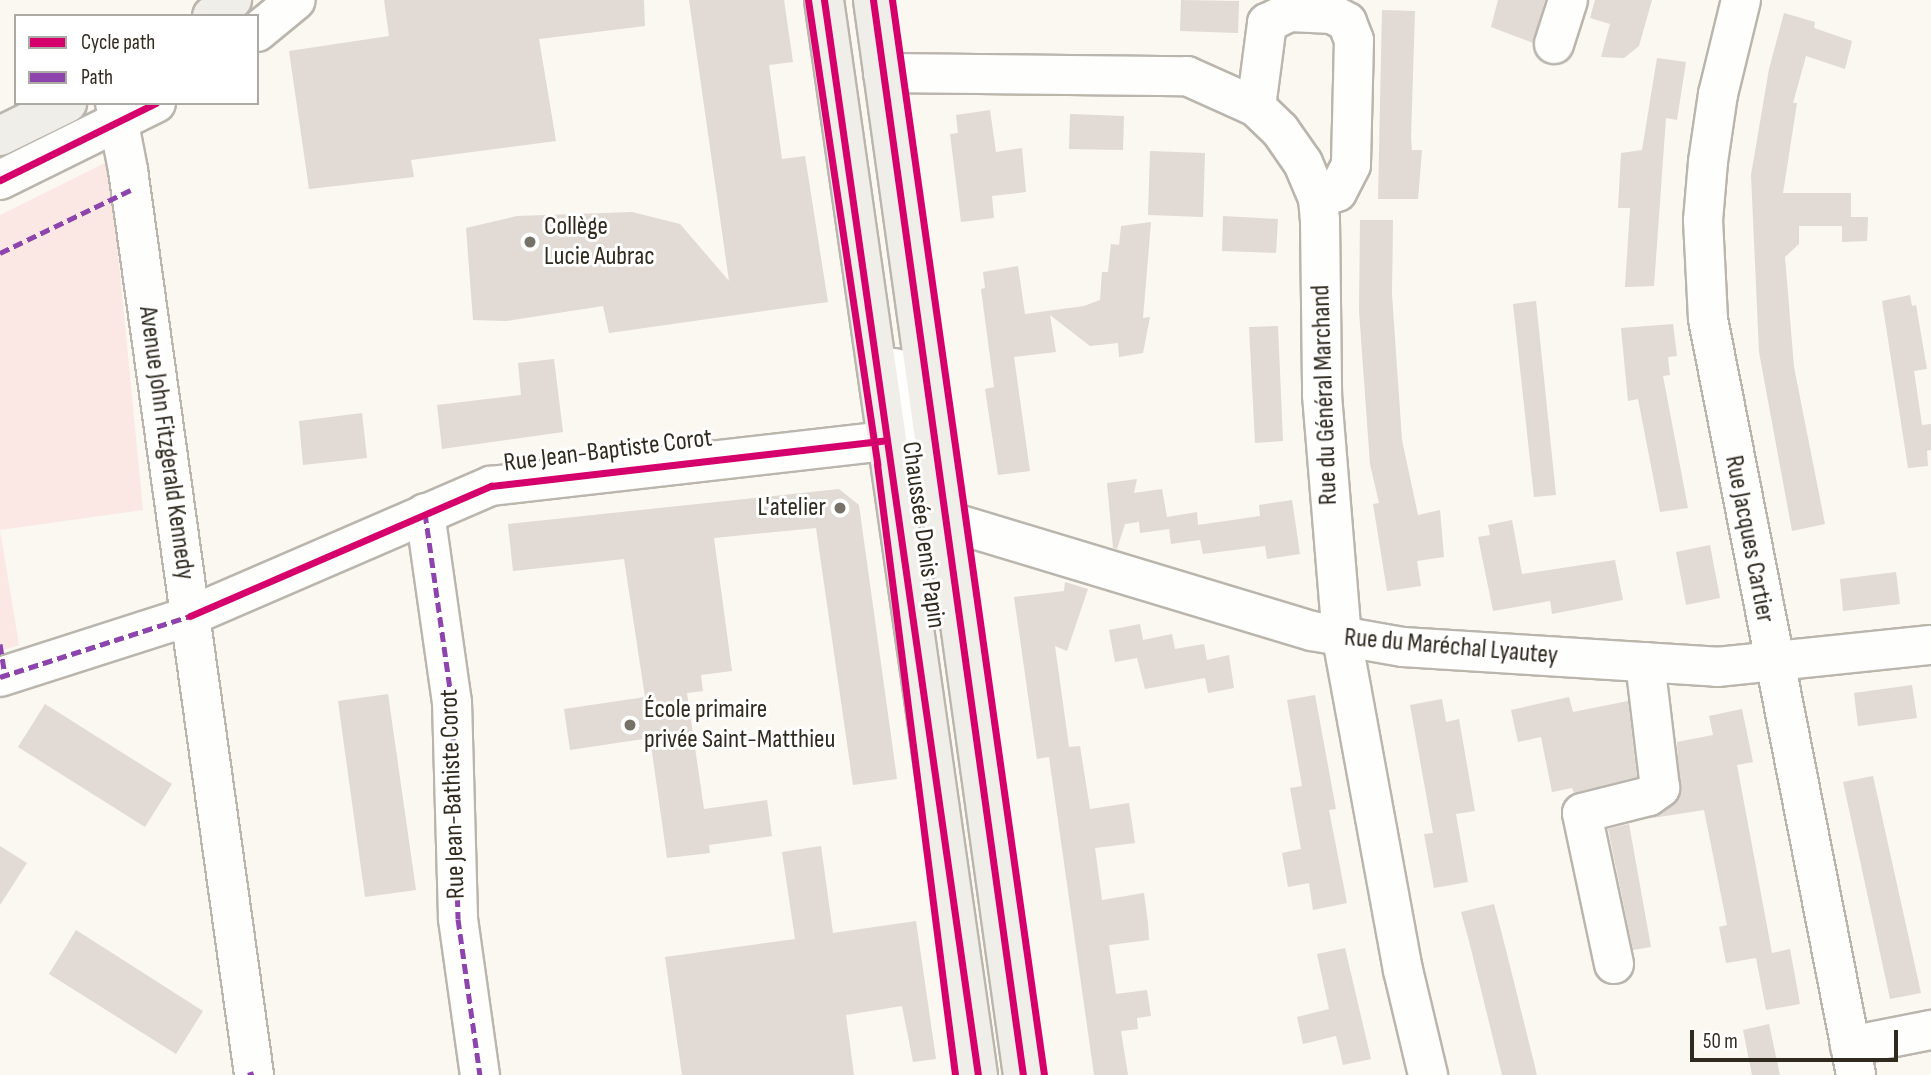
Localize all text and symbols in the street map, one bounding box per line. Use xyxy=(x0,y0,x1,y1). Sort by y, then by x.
legend xyxy=(14,14,259,105)
text: Cycle path xyxy=(81,30,155,55)
text: Path xyxy=(81,65,113,90)
place label: Collège Lucie Aubrac xyxy=(544,211,655,272)
marker: Collège Lucie Aubrac xyxy=(522,234,538,250)
street label: Rue du Général Marchand xyxy=(1306,284,1344,506)
street label: Avenue John Fitzgerald Kennedy xyxy=(131,304,201,582)
street label: Rue Jean-Baptiste Corot xyxy=(502,423,714,479)
street label: Chaussée Denis Papin xyxy=(894,440,952,630)
street label: Rue Jacques Cartier xyxy=(1718,453,1780,625)
place label: L'atelier xyxy=(757,492,826,524)
marker: L'atelier xyxy=(832,500,848,516)
street label: Rue du Maréchal Lyautey xyxy=(1343,622,1559,672)
street label: Rue Jean-Bathiste Corot xyxy=(434,688,472,900)
place label: École primaire privée Saint-Matthieu xyxy=(644,694,835,756)
marker: École primaire privée Saint-Matthieu xyxy=(622,717,638,733)
scale bar xyxy=(1693,1016,1901,1060)
text: 50 m xyxy=(1703,1029,1738,1054)

